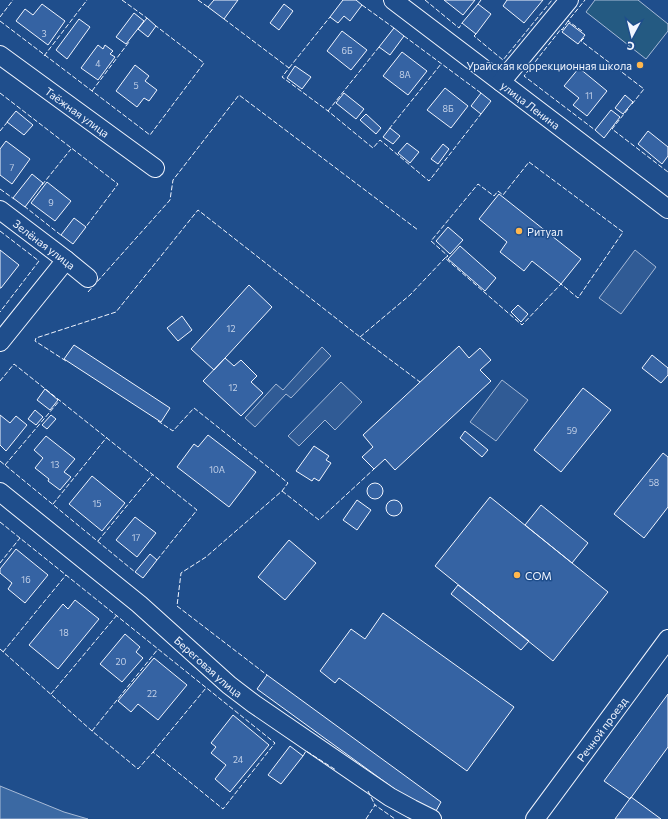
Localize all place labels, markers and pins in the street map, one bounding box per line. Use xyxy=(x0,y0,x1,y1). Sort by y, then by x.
place label: Урайская коррекционная школа xyxy=(466,59,632,72)
marker: Урайская коррекционная школа xyxy=(635,60,645,70)
place label: Ритуал xyxy=(527,225,563,238)
marker: Ритуал xyxy=(514,226,524,236)
place label: СОМ xyxy=(525,569,552,582)
marker: СОМ xyxy=(512,570,522,580)

